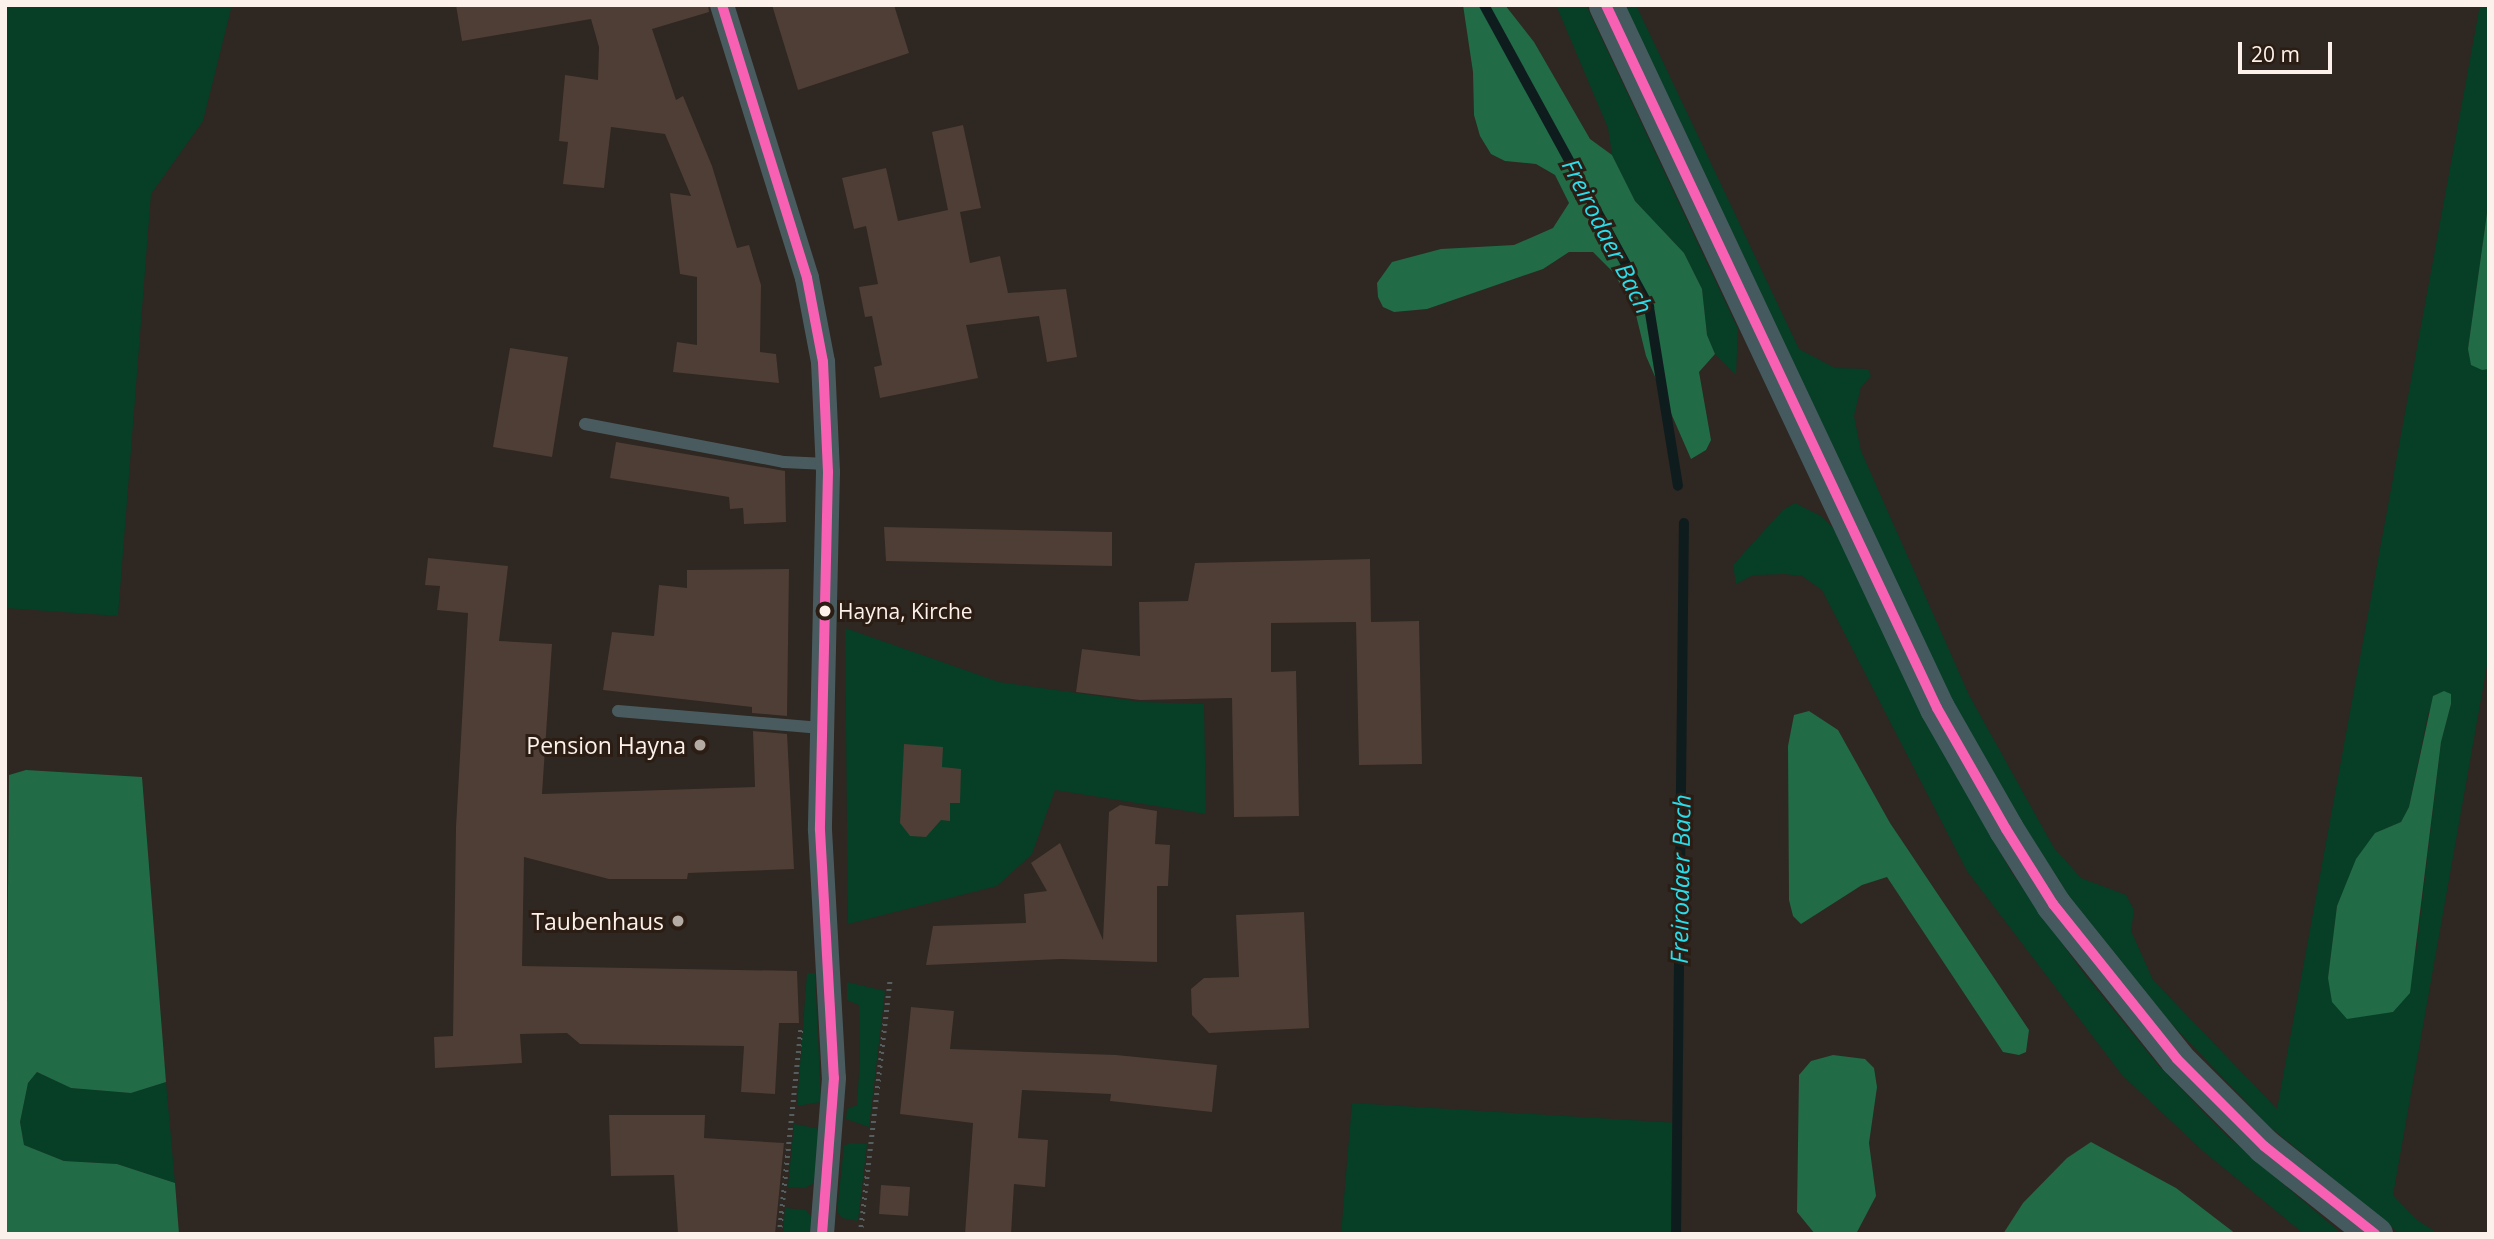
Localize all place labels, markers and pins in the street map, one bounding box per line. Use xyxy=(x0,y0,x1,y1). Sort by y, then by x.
place label: Hayna, Kirche xyxy=(838,598,973,624)
marker: Hayna, Kirche xyxy=(818,604,832,618)
place label: Pension Hayna xyxy=(526,731,686,759)
marker: Pension Hayna xyxy=(692,737,708,753)
place label: Taubenhaus xyxy=(531,907,664,935)
marker: Taubenhaus xyxy=(670,913,686,929)

